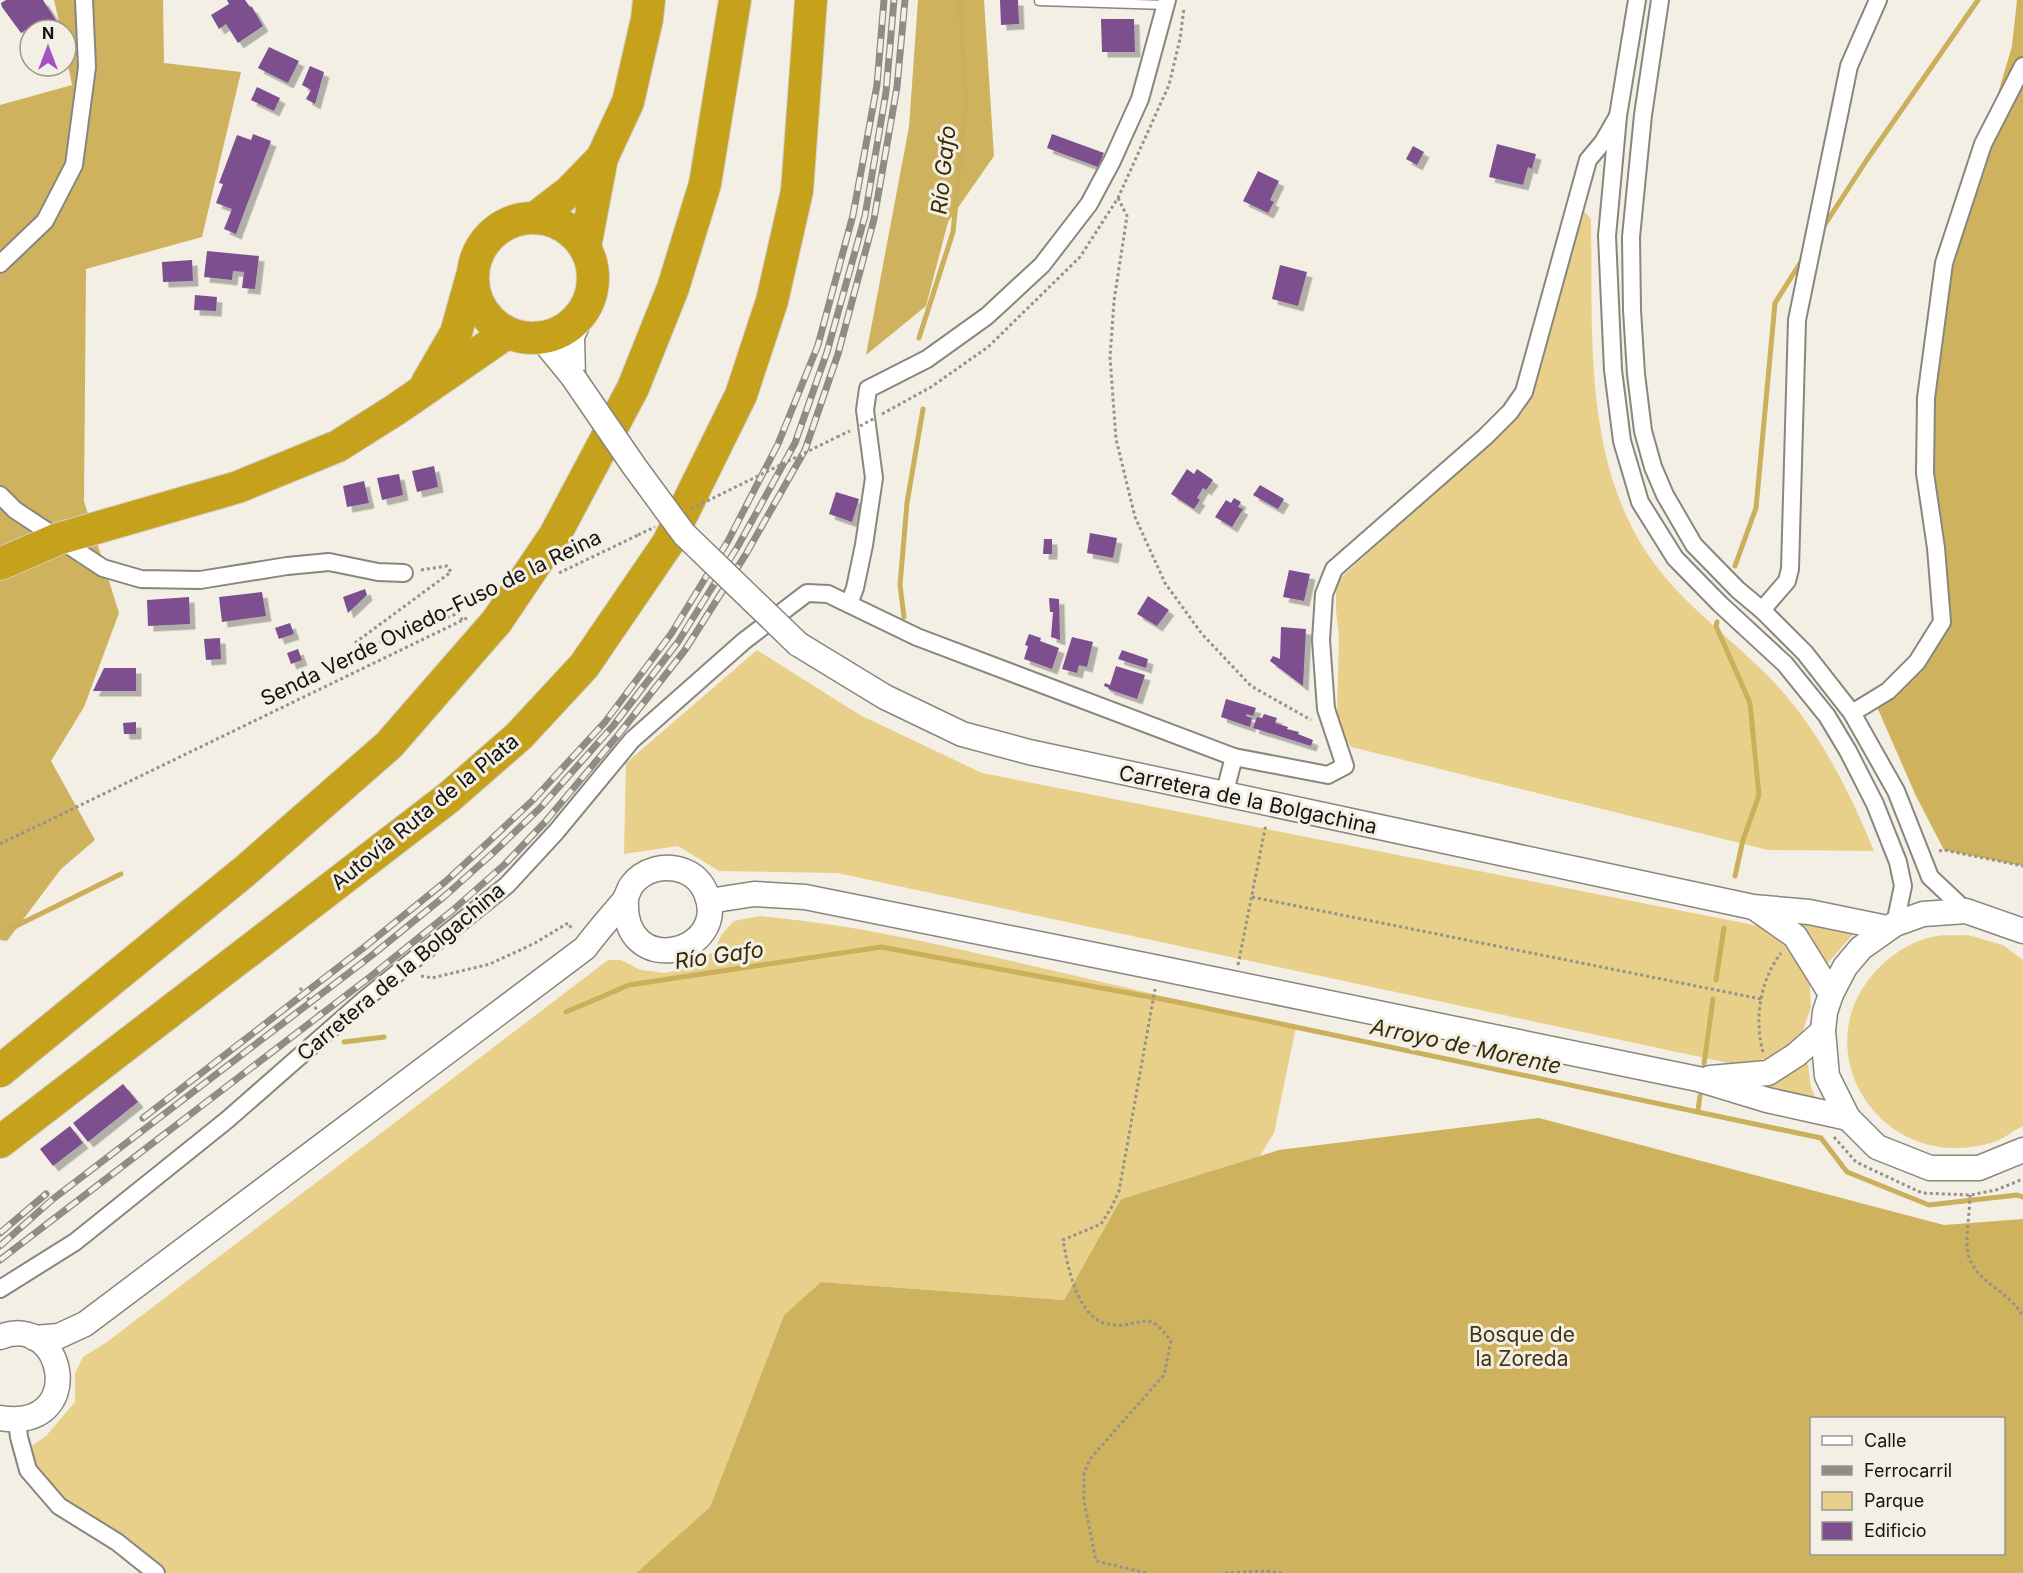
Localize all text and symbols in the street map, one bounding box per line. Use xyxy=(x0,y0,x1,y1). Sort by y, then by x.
north arrow xyxy=(18,18,78,78)
text: N xyxy=(42,23,54,43)
water label: Río Gafo xyxy=(925,124,961,216)
street label: Senda Verde Oviedo-Fuso de la Reina xyxy=(257,524,605,711)
street label: Autovía Ruta de la Plata xyxy=(326,728,523,895)
street label: Carretera de la Bolgachina xyxy=(1117,760,1379,839)
street label: Carretera de la Bolgachina xyxy=(292,877,510,1066)
water label: Río Gafo xyxy=(673,936,765,974)
water label: Arroyo de Morente xyxy=(1367,1013,1564,1079)
park label: Bosque de la Zoreda xyxy=(1469,1322,1575,1371)
legend xyxy=(1810,1417,2005,1555)
text: Calle xyxy=(1864,1430,1906,1451)
text: Ferrocarril xyxy=(1864,1460,1952,1481)
text: Parque xyxy=(1864,1490,1924,1511)
text: Edificio xyxy=(1864,1520,1927,1541)

